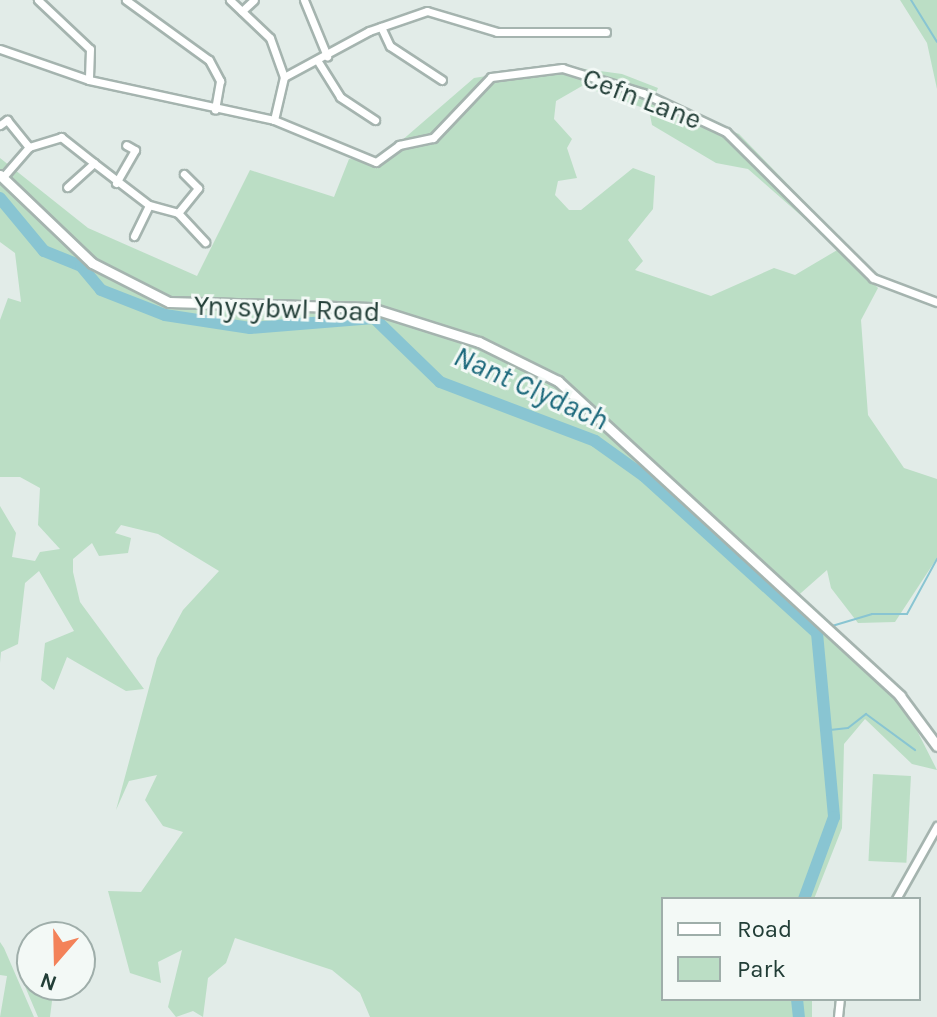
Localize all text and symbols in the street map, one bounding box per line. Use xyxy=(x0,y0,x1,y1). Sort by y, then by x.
street label: Cefn Lane xyxy=(578,61,706,137)
street label: Ynysybwl Road xyxy=(193,289,381,329)
water label: Nant Clydach xyxy=(448,338,614,438)
legend xyxy=(661,897,921,1001)
text: Road xyxy=(737,915,792,943)
north arrow xyxy=(16,921,96,1001)
text: Park xyxy=(737,955,786,983)
text: N xyxy=(37,967,60,997)

